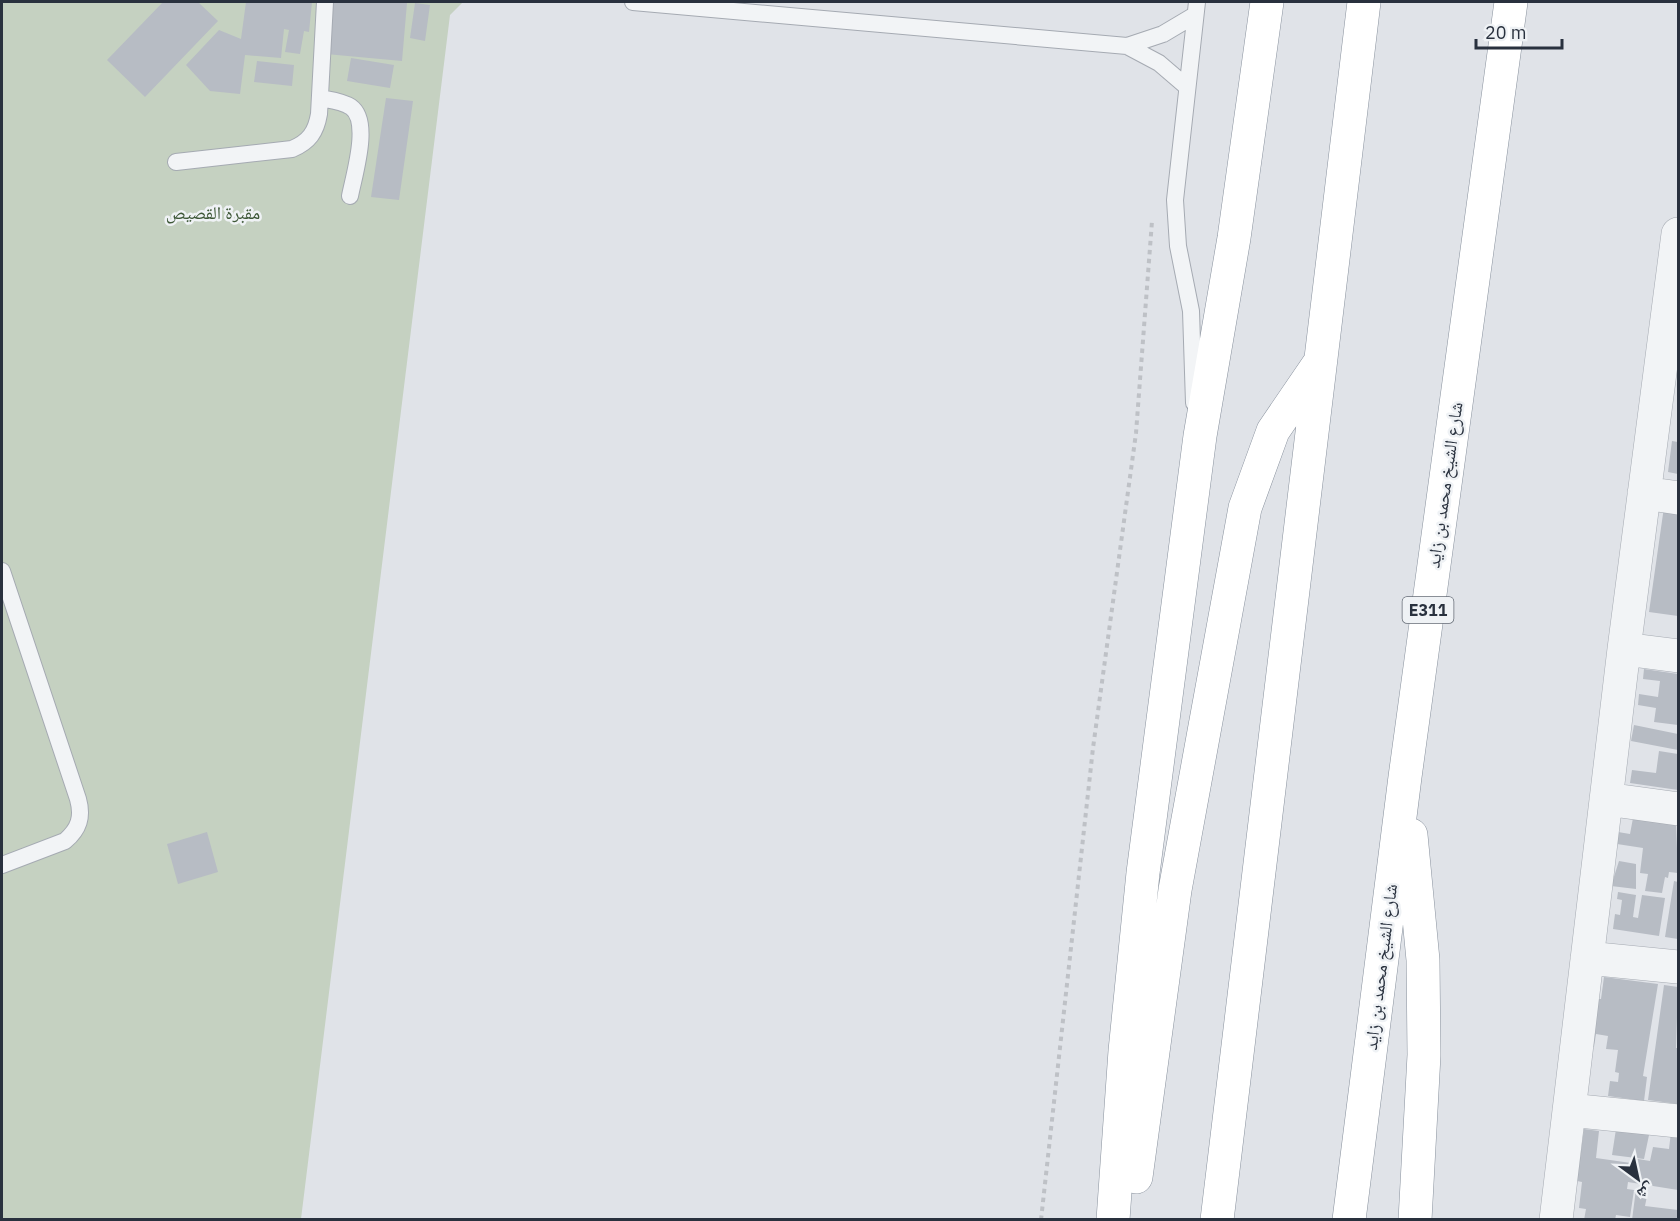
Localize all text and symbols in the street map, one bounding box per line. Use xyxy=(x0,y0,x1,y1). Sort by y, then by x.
scale bar xyxy=(1476,12,1562,50)
text: 20 m xyxy=(1485,21,1527,44)
park label: مقبرة القصيص xyxy=(166,201,260,224)
street label: شارع الشيخ محمد بن زايد xyxy=(1421,400,1469,570)
road number: E311 xyxy=(1402,597,1454,623)
street label: شارع الشيخ محمد بن زايد xyxy=(1359,883,1403,1051)
north arrow xyxy=(1608,1149,1668,1209)
text: ش xyxy=(1634,1179,1659,1205)

